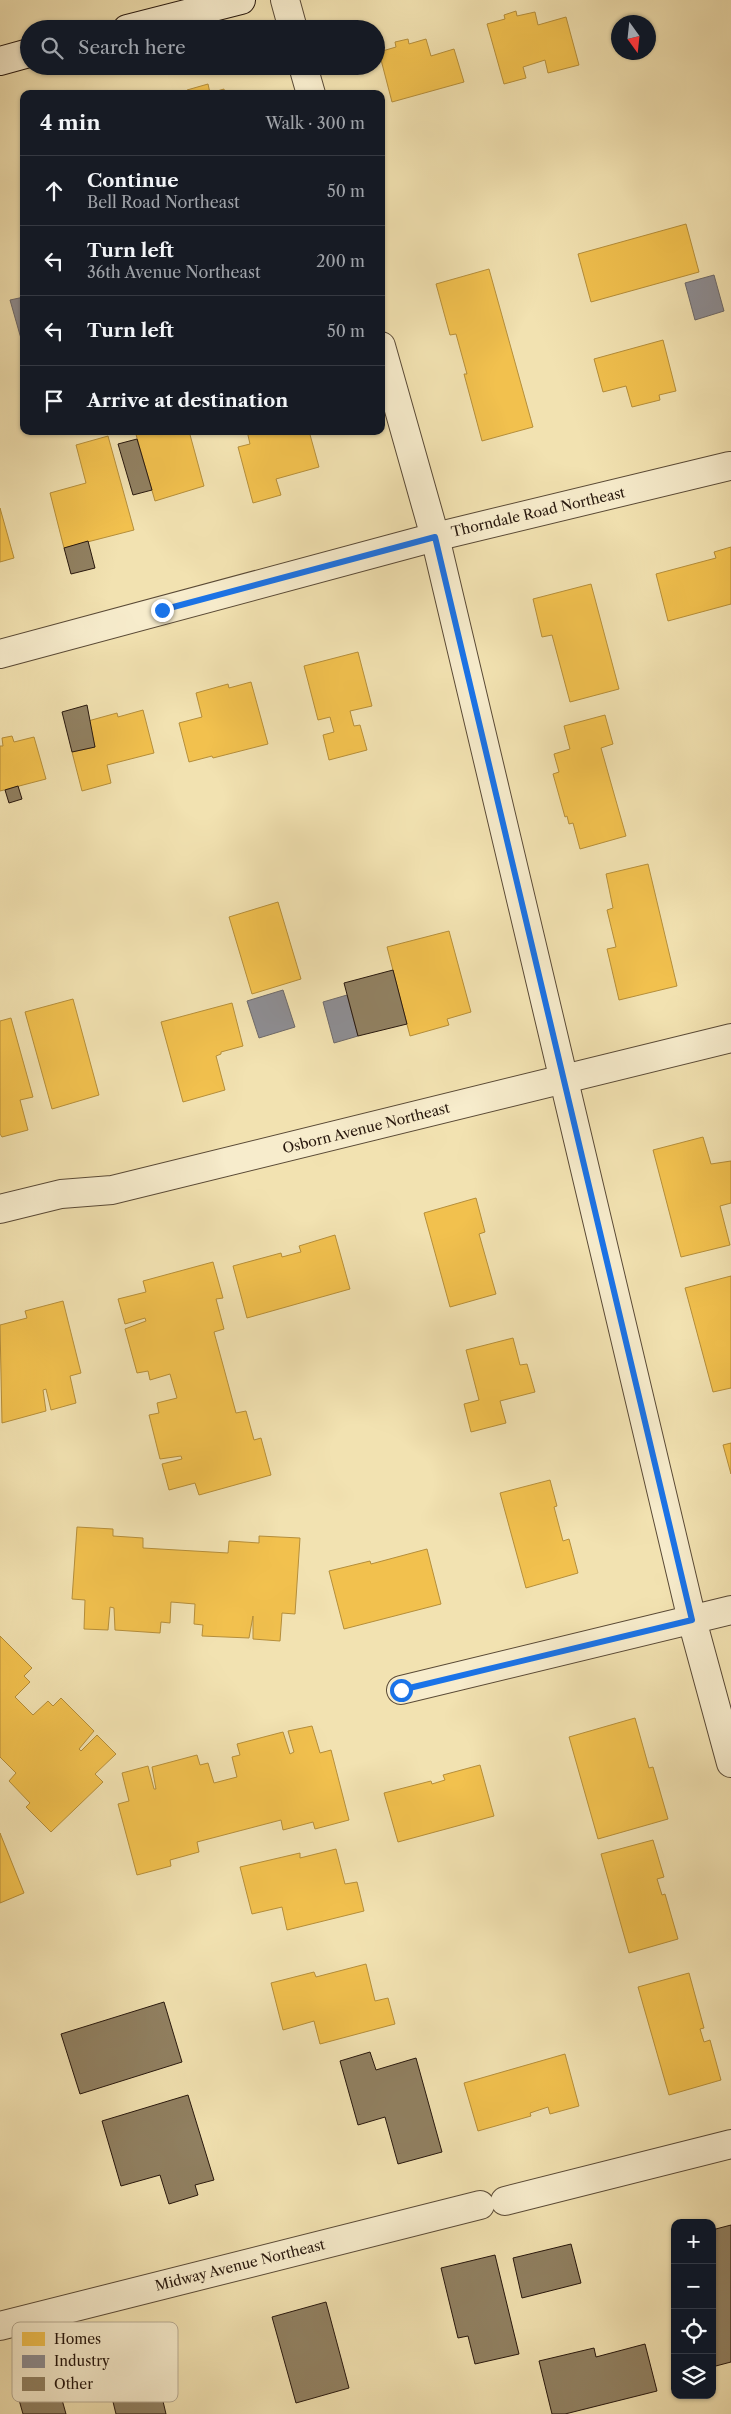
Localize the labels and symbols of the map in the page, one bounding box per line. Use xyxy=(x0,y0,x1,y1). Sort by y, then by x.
north arrow xyxy=(611,15,656,60)
street label: Thorndale Road Northeast xyxy=(449,483,627,541)
route end xyxy=(151,599,174,622)
street label: Osborn Avenue Northeast xyxy=(281,1098,452,1157)
route start xyxy=(390,1679,413,1702)
street label: Midway Avenue Northeast xyxy=(153,2235,327,2295)
legend xyxy=(12,2322,178,2402)
text: Homes xyxy=(54,2330,101,2348)
text: Industry xyxy=(54,2352,110,2370)
text: Other xyxy=(54,2375,93,2393)

